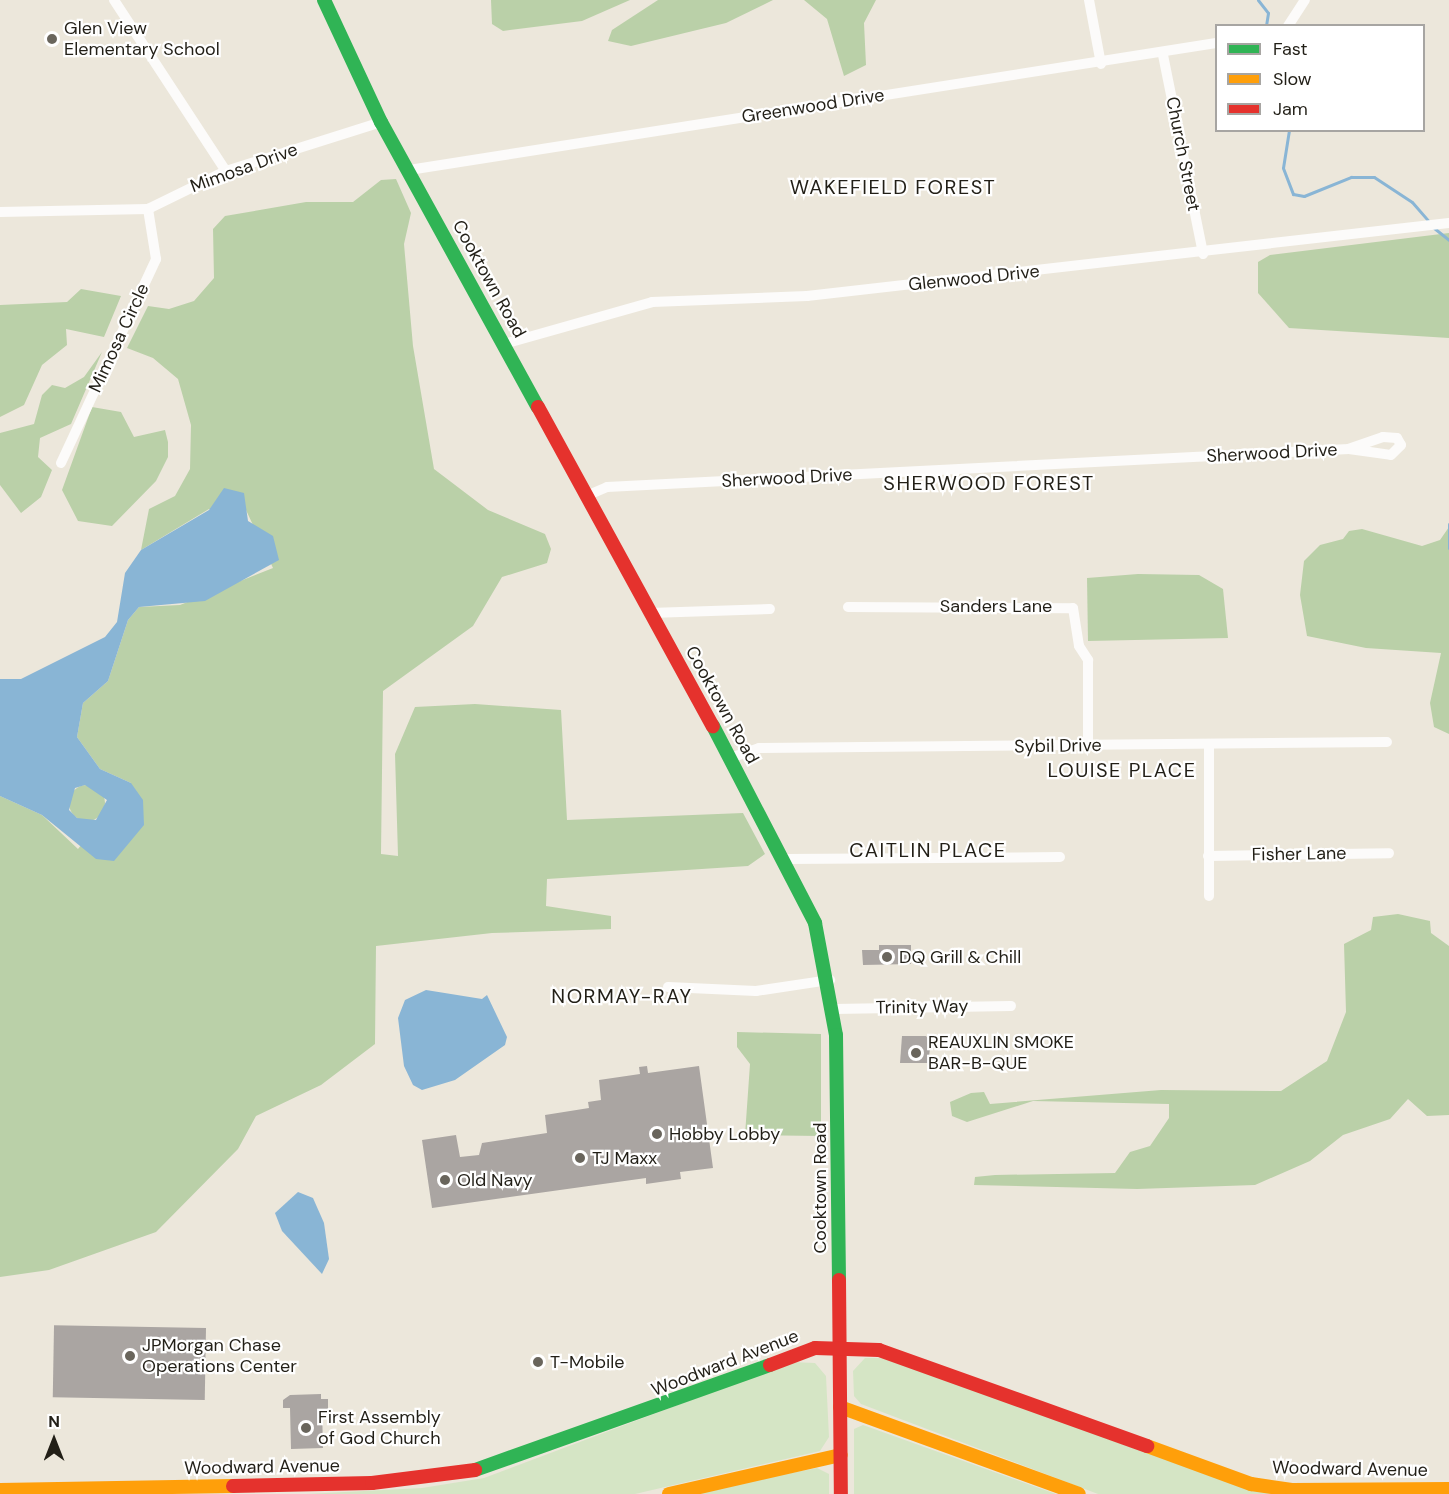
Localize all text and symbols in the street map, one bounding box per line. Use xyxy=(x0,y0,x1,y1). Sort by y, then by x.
place label: Glen View Elementary School xyxy=(64,18,220,60)
legend xyxy=(1215,24,1425,132)
marker: Glen View Elementary School xyxy=(45,32,59,46)
text: Fast xyxy=(1273,37,1308,61)
text: Slow xyxy=(1273,67,1312,91)
street label: Greenwood Drive xyxy=(740,84,886,128)
street label: Church Street xyxy=(1161,95,1205,213)
text: Jam xyxy=(1273,97,1308,121)
street label: Mimosa Drive xyxy=(187,139,301,197)
district label: WAKEFIELD FOREST xyxy=(790,175,996,199)
street label: Cooktown Road xyxy=(448,216,530,342)
street label: Glenwood Drive xyxy=(907,260,1041,296)
street label: Mimosa Circle xyxy=(84,280,154,396)
street label: Sherwood Drive xyxy=(1206,439,1338,467)
street label: Sherwood Drive xyxy=(721,464,853,492)
district label: SHERWOOD FOREST xyxy=(883,471,1095,495)
street label: Sanders Lane xyxy=(940,595,1052,617)
street label: Cooktown Road xyxy=(681,642,763,768)
street label: Sybil Drive xyxy=(1014,734,1102,758)
district label: LOUISE PLACE xyxy=(1048,758,1196,782)
district label: CAITLIN PLACE xyxy=(849,838,1007,862)
street label: Fisher Lane xyxy=(1251,842,1347,866)
place label: DQ Grill & Chill xyxy=(899,946,1021,968)
marker: DQ Grill & Chill xyxy=(880,950,894,964)
district label: NORMAY-RAY xyxy=(551,984,693,1008)
street label: Trinity Way xyxy=(876,995,968,1019)
place label: REAUXLIN SMOKE BAR-B-QUE xyxy=(928,1032,1074,1074)
marker: REAUXLIN SMOKE BAR-B-QUE xyxy=(909,1046,923,1060)
street label: Cooktown Road xyxy=(809,1122,831,1254)
place label: Hobby Lobby xyxy=(669,1123,780,1145)
marker: Hobby Lobby xyxy=(650,1127,664,1141)
place label: TJ Maxx xyxy=(592,1147,657,1169)
marker: TJ Maxx xyxy=(573,1151,587,1165)
place label: Old Navy xyxy=(457,1169,532,1191)
marker: Old Navy xyxy=(438,1173,452,1187)
street label: Woodward Avenue xyxy=(648,1325,802,1401)
place label: JPMorgan Chase Operations Center xyxy=(142,1335,297,1378)
marker: JPMorgan Chase Operations Center xyxy=(123,1349,137,1363)
place label: T-Mobile xyxy=(550,1351,625,1373)
marker: T-Mobile xyxy=(531,1355,545,1369)
place label: First Assembly of God Church xyxy=(318,1407,441,1450)
north arrow xyxy=(24,1410,84,1470)
text: N xyxy=(48,1411,60,1432)
marker: First Assembly of God Church xyxy=(299,1421,313,1435)
street label: Woodward Avenue xyxy=(184,1455,340,1479)
street label: Woodward Avenue xyxy=(1272,1457,1428,1481)

